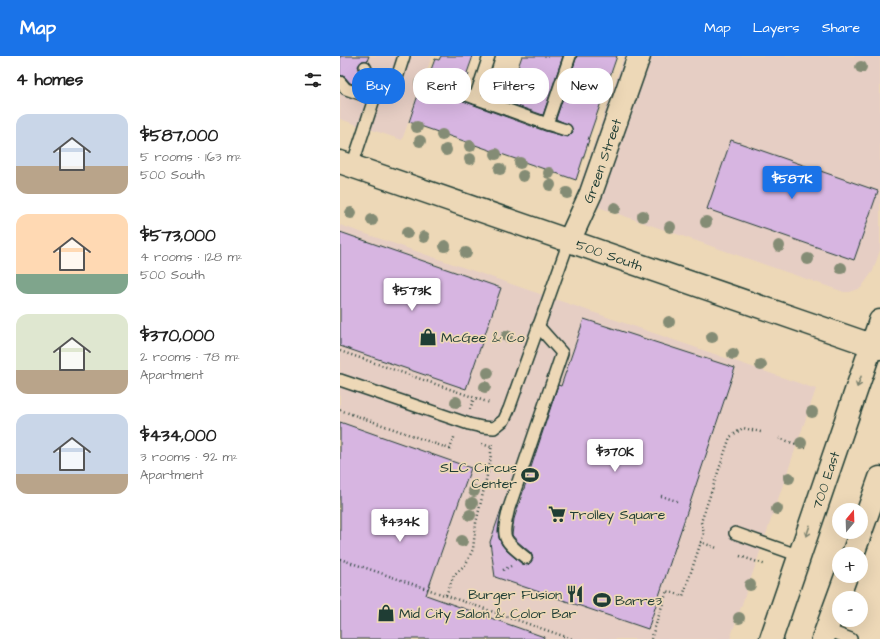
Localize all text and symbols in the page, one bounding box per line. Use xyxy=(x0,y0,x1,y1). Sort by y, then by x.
text: Map xyxy=(20,15,56,42)
text: Map xyxy=(704,18,731,38)
text: Layers xyxy=(753,18,800,38)
text: Share xyxy=(822,18,860,38)
text: 4 homes xyxy=(16,68,83,92)
chip: Buy xyxy=(352,68,405,104)
chip: Rent xyxy=(413,68,471,104)
chip: Filters xyxy=(479,68,549,104)
chip: New xyxy=(557,68,613,104)
icon: filters xyxy=(302,69,324,91)
street label: Green Street xyxy=(579,116,627,207)
text: $587,000 xyxy=(140,124,218,148)
icon: home xyxy=(48,130,96,178)
text: 5 rooms · 163 m² xyxy=(140,148,242,166)
text: 500 South xyxy=(140,166,205,184)
pin: $587K xyxy=(764,166,820,200)
text: $587K xyxy=(772,170,812,188)
text: $573,000 xyxy=(140,224,216,248)
icon: home xyxy=(48,230,96,278)
street label: 500 South xyxy=(573,235,645,277)
text: 4 rooms · 128 m² xyxy=(140,248,242,266)
text: 500 South xyxy=(140,266,205,284)
pin: $573K xyxy=(384,278,440,312)
text: $573K xyxy=(393,282,431,300)
text: $370,000 xyxy=(140,324,215,348)
shop icon: McGee & Co xyxy=(418,327,438,347)
place label: McGee & Co xyxy=(441,328,525,348)
icon: home xyxy=(48,330,96,378)
text: 2 rooms · 78 m² xyxy=(140,348,240,366)
text: Apartment xyxy=(140,366,204,384)
one-way arrow xyxy=(855,375,862,388)
text: $434,000 xyxy=(140,424,216,448)
icon: home xyxy=(48,430,96,478)
pin: $370K xyxy=(587,439,643,473)
text: $370K xyxy=(596,443,634,461)
text: 3 rooms · 92 m² xyxy=(140,448,238,466)
street label: 700 East xyxy=(807,448,846,512)
place label: SLC Circus Center xyxy=(440,458,517,494)
sports icon: SLC Circus Center xyxy=(520,465,540,485)
text: Apartment xyxy=(140,466,204,484)
north arrow xyxy=(832,503,868,539)
map controls xyxy=(832,503,868,627)
supermarket icon: Trolley Square xyxy=(547,504,567,524)
place label: Trolley Square xyxy=(570,505,666,525)
pin: $434K xyxy=(372,509,428,543)
text: $434K xyxy=(380,513,420,531)
one-way arrow xyxy=(804,525,811,538)
button: + xyxy=(832,547,868,583)
restaurant icon: Burger Fusion xyxy=(565,584,585,604)
place label: Burger Fusion xyxy=(468,585,562,605)
sports icon: Barre3 xyxy=(592,590,612,610)
place label: Barre3 xyxy=(615,591,662,611)
button: − xyxy=(832,591,868,627)
shop icon: Mid City Salon & Color Bar xyxy=(376,603,396,623)
place label: Mid City Salon & Color Bar xyxy=(399,604,577,624)

